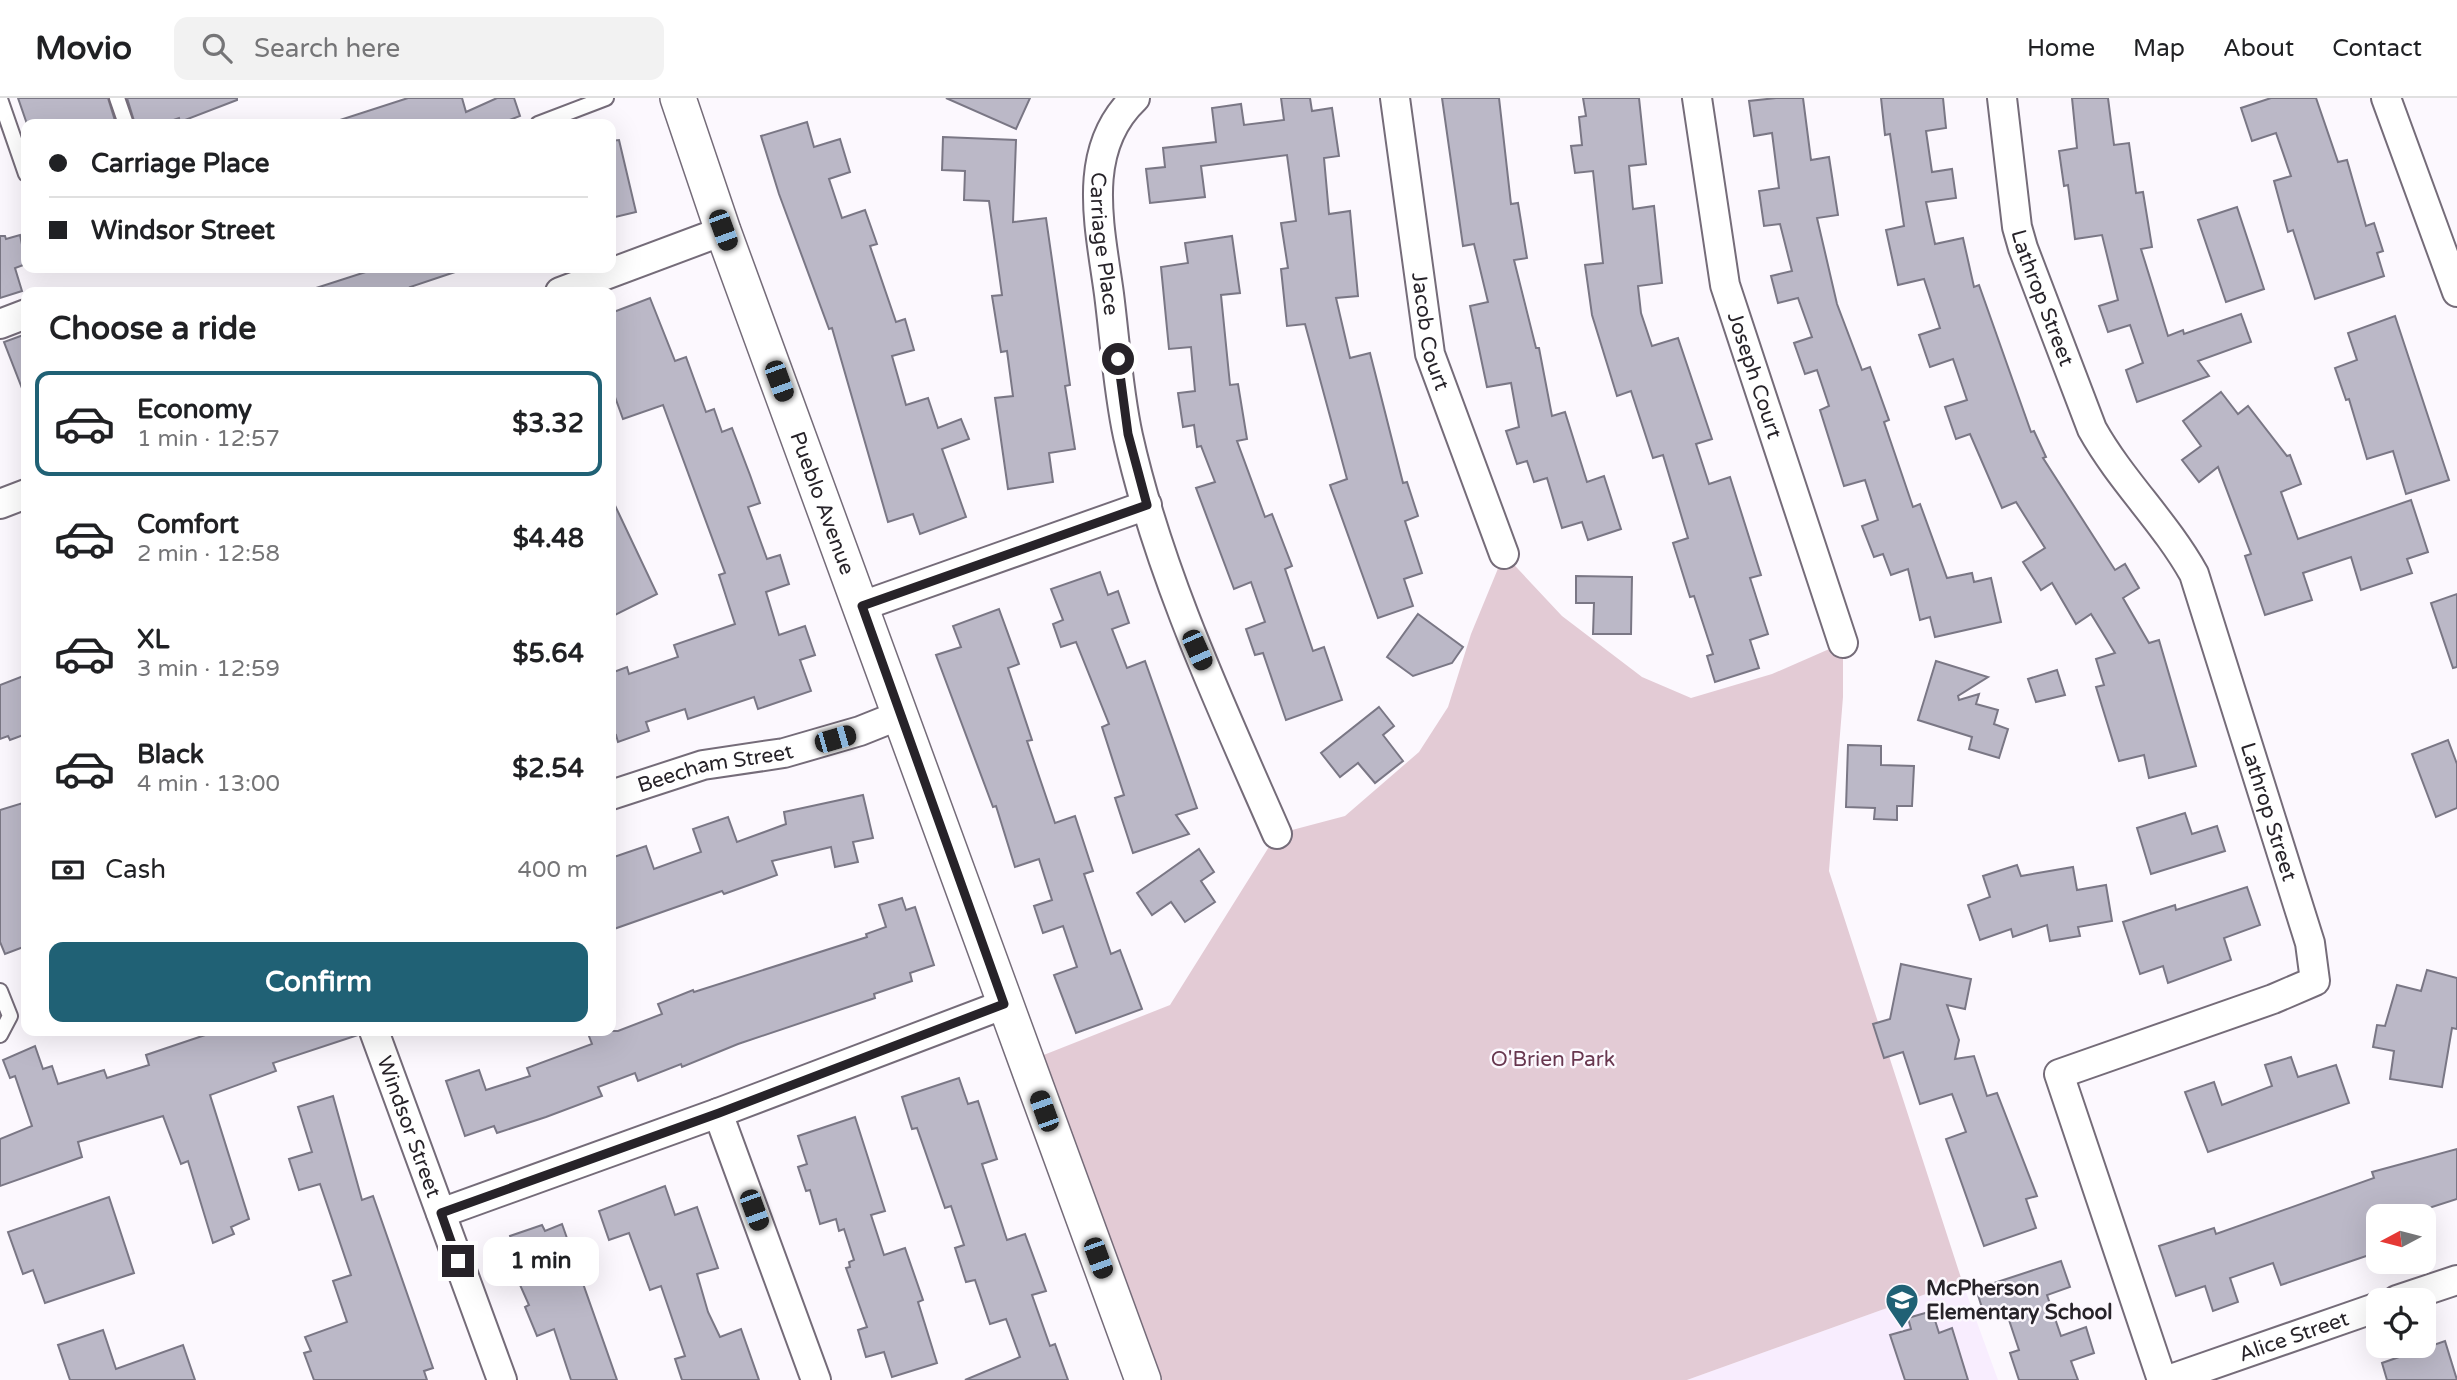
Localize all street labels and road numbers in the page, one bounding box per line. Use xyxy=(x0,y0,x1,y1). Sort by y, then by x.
street label: Carriage Place xyxy=(1085,171,1124,317)
street label: Lathrop Street xyxy=(2006,227,2079,369)
street label: Jacob Court xyxy=(1406,271,1455,394)
street label: Joseph Court xyxy=(1722,309,1787,442)
street label: Pueblo Avenue xyxy=(785,428,860,578)
street label: Beecham Street xyxy=(634,739,796,798)
street label: Lathrop Street xyxy=(2235,739,2302,884)
street label: Windsor Street xyxy=(372,1053,446,1201)
street label: Alice Street xyxy=(2235,1306,2352,1367)

